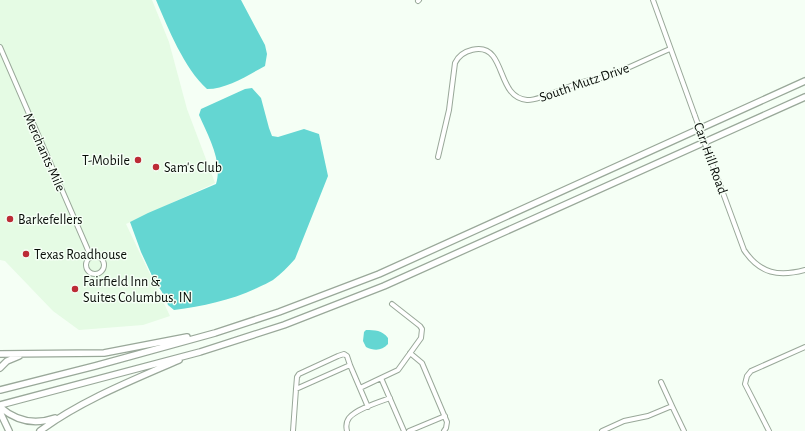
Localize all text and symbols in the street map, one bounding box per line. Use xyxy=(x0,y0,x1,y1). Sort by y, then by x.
street label: South Mutz Drive xyxy=(538,61,631,105)
street label: Merchants Mile xyxy=(21,111,68,194)
street label: Carr Hill Road xyxy=(691,121,729,196)
place label: T-Mobile xyxy=(82,154,130,168)
marker: T-Mobile xyxy=(133,155,143,165)
place label: Sam's Club xyxy=(164,161,222,175)
marker: Sam's Club xyxy=(151,162,161,172)
place label: Barkefellers xyxy=(18,213,83,227)
marker: Barkefellers xyxy=(5,214,15,224)
place label: Texas Roadhouse xyxy=(34,248,127,262)
marker: Texas Roadhouse xyxy=(21,249,31,259)
place label: Fairfield Inn & Suites Columbus, IN xyxy=(83,275,192,305)
marker: Fairfield Inn & Suites Columbus, IN xyxy=(70,284,80,294)

